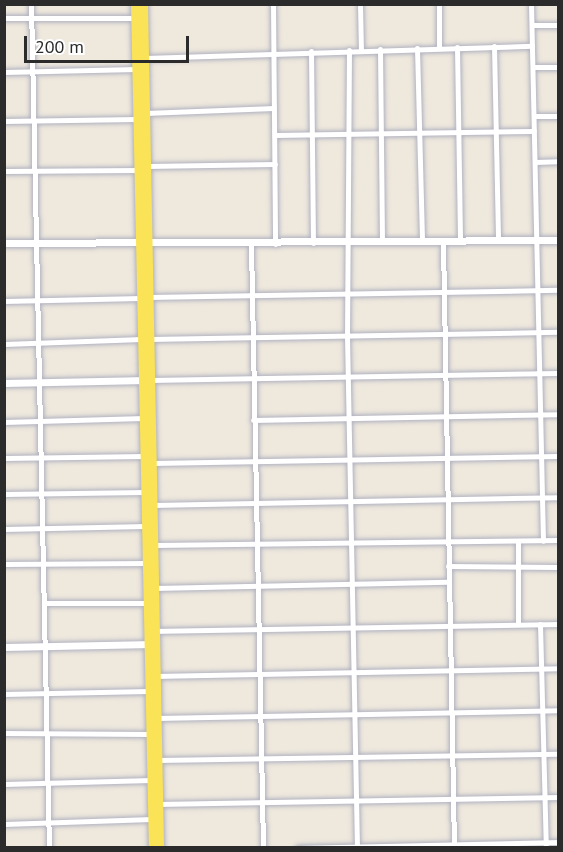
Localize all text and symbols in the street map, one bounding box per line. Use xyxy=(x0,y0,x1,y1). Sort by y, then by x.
scale bar xyxy=(27,24,192,62)
text: 200 m xyxy=(35,35,84,58)

